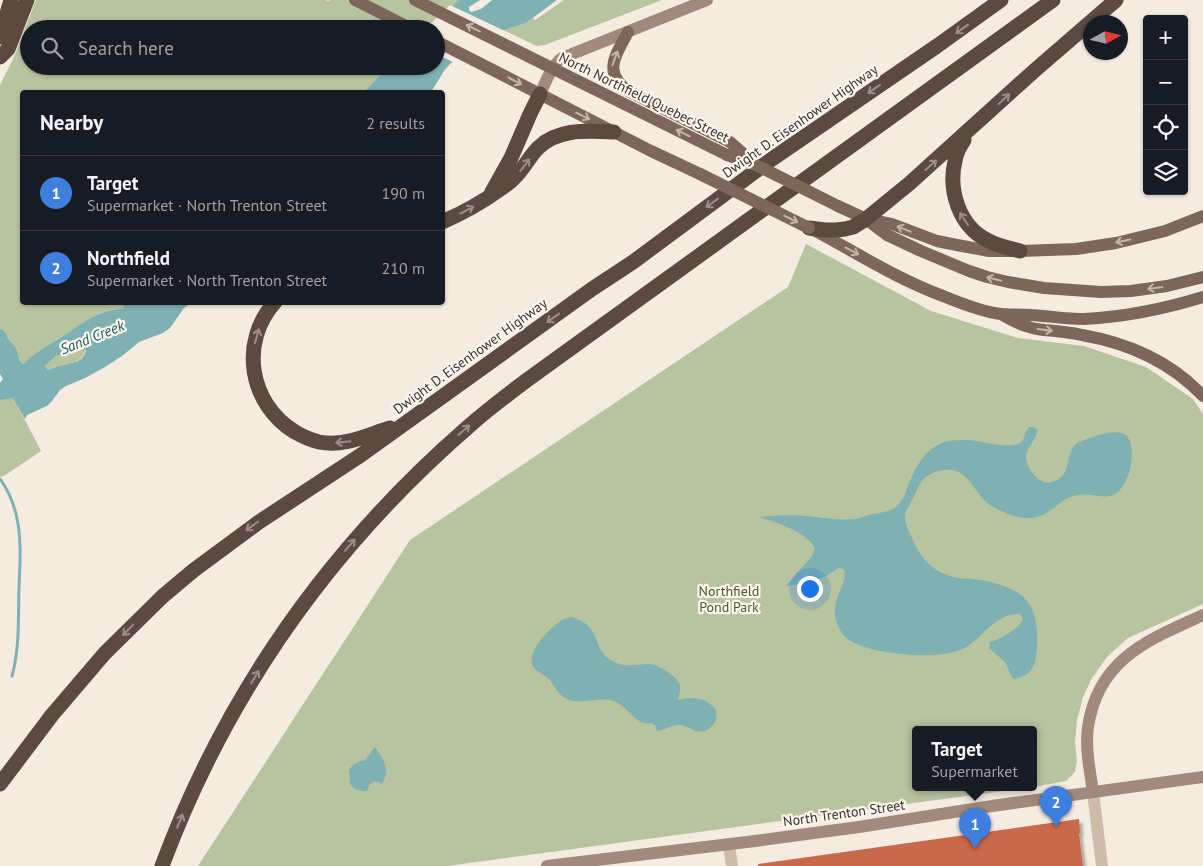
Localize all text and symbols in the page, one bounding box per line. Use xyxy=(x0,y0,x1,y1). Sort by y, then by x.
north arrow xyxy=(1083,15,1128,60)
map controls xyxy=(1143,15,1188,195)
button: + xyxy=(1143,15,1188,60)
search box xyxy=(20,20,445,75)
one-way arrow xyxy=(466,23,481,33)
one-way arrow xyxy=(955,23,969,34)
icon: search xyxy=(38,34,66,62)
text: Search here xyxy=(78,36,174,60)
street label: North Northfield Quebec Street xyxy=(556,48,732,146)
one-way arrow xyxy=(611,50,621,66)
street label: Dwight D. Eisenhower Highway xyxy=(719,60,882,182)
button: − xyxy=(1143,60,1188,105)
one-way arrow xyxy=(507,77,522,86)
one-way arrow xyxy=(867,84,881,94)
one-way arrow xyxy=(997,93,1010,104)
button: locate xyxy=(1143,105,1188,150)
text: Nearby xyxy=(40,109,103,136)
one-way arrow xyxy=(576,111,591,121)
text: 2 results xyxy=(366,113,425,133)
one-way arrow xyxy=(676,128,691,137)
button: layers xyxy=(1143,150,1188,195)
one-way arrow xyxy=(519,159,530,172)
one-way arrow xyxy=(924,159,937,171)
text: Target xyxy=(87,171,138,195)
text: 1 xyxy=(51,183,61,203)
text: 190 m xyxy=(382,183,425,203)
text: Supermarket · North Trenton Street xyxy=(87,195,327,215)
one-way arrow xyxy=(706,198,720,208)
one-way arrow xyxy=(459,205,474,215)
one-way arrow xyxy=(959,212,969,226)
one-way arrow xyxy=(783,215,798,224)
one-way arrow xyxy=(897,223,912,233)
one-way arrow xyxy=(1116,237,1132,246)
text: Northfield xyxy=(87,246,170,270)
one-way arrow xyxy=(844,246,859,256)
text: 2 xyxy=(51,258,61,278)
text: 210 m xyxy=(382,258,425,278)
text: Supermarket · North Trenton Street xyxy=(87,270,327,290)
one-way arrow xyxy=(987,274,1003,283)
one-way arrow xyxy=(1148,283,1164,293)
street label: Dwight D. Eisenhower Highway xyxy=(389,294,551,418)
one-way arrow xyxy=(547,312,560,323)
water label: Sand Creek xyxy=(57,315,128,358)
one-way arrow xyxy=(1037,325,1053,335)
one-way arrow xyxy=(253,328,262,344)
one-way arrow xyxy=(458,424,471,436)
one-way arrow xyxy=(335,437,351,447)
one-way arrow xyxy=(246,521,260,531)
one-way arrow xyxy=(344,539,356,552)
your location xyxy=(797,576,823,602)
park label: Northfield Pond Park xyxy=(699,582,759,616)
one-way arrow xyxy=(122,624,134,637)
one-way arrow xyxy=(250,670,260,684)
popup xyxy=(912,726,1037,791)
text: Target xyxy=(931,737,982,761)
text: Supermarket xyxy=(931,761,1018,781)
pin: 2 xyxy=(1040,786,1072,827)
street label: North Trenton Street xyxy=(782,796,906,830)
pin: 1 xyxy=(959,808,991,849)
one-way arrow xyxy=(175,814,185,829)

